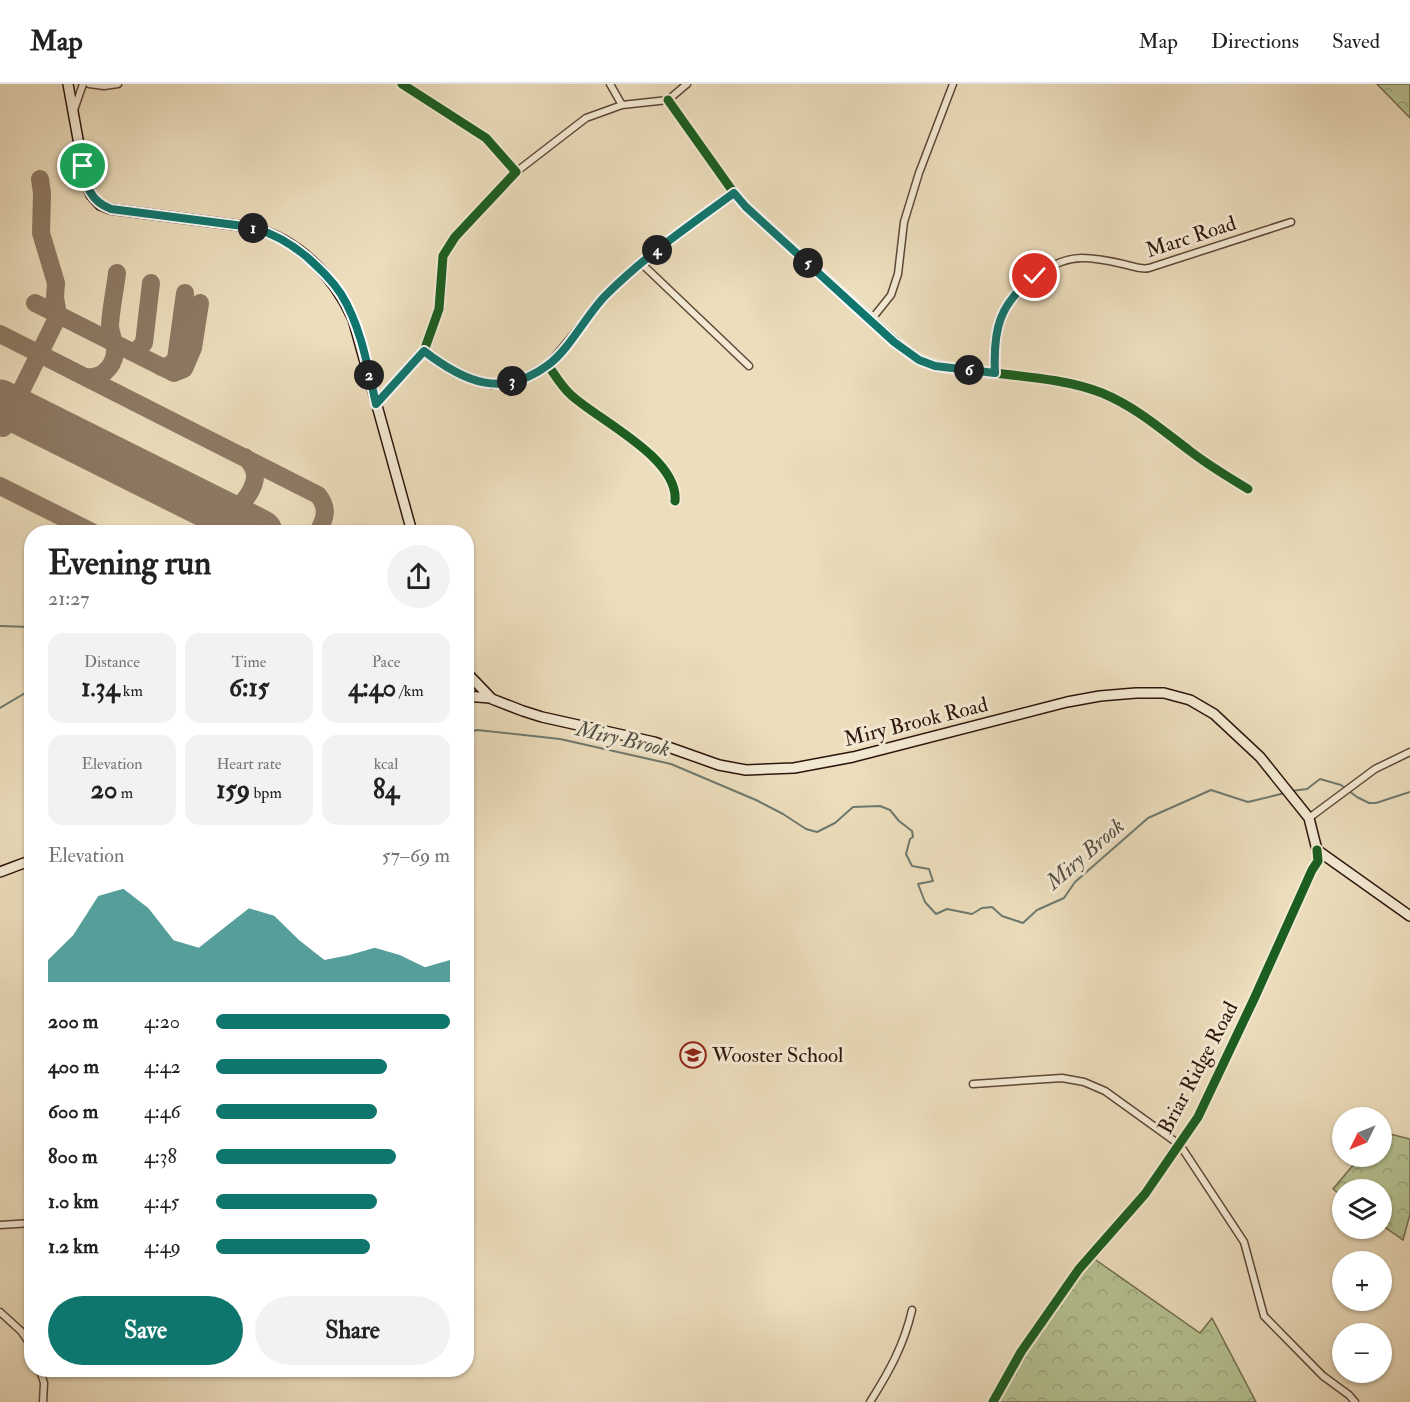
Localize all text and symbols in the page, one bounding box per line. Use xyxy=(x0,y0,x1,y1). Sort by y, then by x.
text: Map xyxy=(30,24,83,59)
text: Map xyxy=(1138,28,1178,55)
text: Directions xyxy=(1211,28,1299,55)
text: Saved xyxy=(1332,28,1380,55)
pin xyxy=(57,140,108,191)
icon: arrive xyxy=(66,149,99,182)
street label: Marc Road xyxy=(1142,210,1240,264)
pin: 1 xyxy=(238,213,268,243)
text: 1 xyxy=(250,218,256,238)
pin: 4 xyxy=(642,235,672,265)
text: 4 xyxy=(653,240,661,260)
pin: 5 xyxy=(793,248,823,278)
pin xyxy=(1009,250,1060,301)
text: 5 xyxy=(804,253,812,273)
icon: check xyxy=(1018,259,1051,292)
pin: 6 xyxy=(954,355,984,385)
pin: 2 xyxy=(354,360,384,390)
text: 6 xyxy=(965,360,973,380)
text: 2 xyxy=(365,365,373,385)
pin: 3 xyxy=(497,366,527,396)
text: 3 xyxy=(509,371,515,391)
text: Evening run xyxy=(48,543,211,584)
button: share xyxy=(387,545,450,608)
text: 21:27 xyxy=(48,586,89,611)
text: Distance xyxy=(84,652,140,672)
text: Time xyxy=(232,652,266,672)
text: Pace xyxy=(372,652,400,672)
text: 1.34 xyxy=(81,672,119,704)
text: 6:15 xyxy=(229,672,269,704)
text: 4:40 xyxy=(348,672,396,704)
text: km xyxy=(119,681,143,701)
text: /km xyxy=(396,681,424,701)
street label: Miry Brook Road xyxy=(841,691,991,753)
water label: Miry Brook xyxy=(572,714,673,763)
text: Elevation xyxy=(82,754,142,774)
text: Heart rate xyxy=(216,754,282,774)
text: kcal xyxy=(374,754,398,774)
text: 20 xyxy=(91,774,117,806)
text: 159 xyxy=(216,774,250,806)
text: 84 xyxy=(373,774,399,806)
text: m xyxy=(117,783,133,803)
text: bpm xyxy=(250,783,282,803)
water label: Miry Brook xyxy=(1038,812,1130,897)
text: Elevation xyxy=(48,843,124,868)
text: 57–69 m xyxy=(382,843,450,868)
street label: Briar Ridge Road xyxy=(1152,997,1245,1139)
text: 200 m xyxy=(48,1009,98,1034)
text: 4:20 xyxy=(144,1009,180,1034)
school or university icon: Wooster School xyxy=(678,1040,708,1070)
place label: Wooster School xyxy=(711,1042,844,1069)
text: 400 m xyxy=(48,1054,99,1079)
text: 4:42 xyxy=(144,1054,181,1079)
text: 600 m xyxy=(48,1099,98,1124)
text: 4:46 xyxy=(144,1099,181,1124)
north arrow xyxy=(1332,1107,1392,1167)
map controls xyxy=(1332,1107,1392,1383)
text: 800 m xyxy=(48,1144,98,1169)
text: 4:38 xyxy=(144,1144,177,1169)
button: layers xyxy=(1332,1179,1392,1239)
text: 1.0 km xyxy=(48,1189,99,1214)
text: 4:45 xyxy=(144,1189,179,1214)
text: 1.2 km xyxy=(48,1234,98,1259)
text: 4:49 xyxy=(144,1234,181,1259)
button: + xyxy=(1332,1251,1392,1311)
button: Save xyxy=(48,1296,243,1365)
button: Share xyxy=(255,1296,450,1365)
button: − xyxy=(1332,1323,1392,1383)

